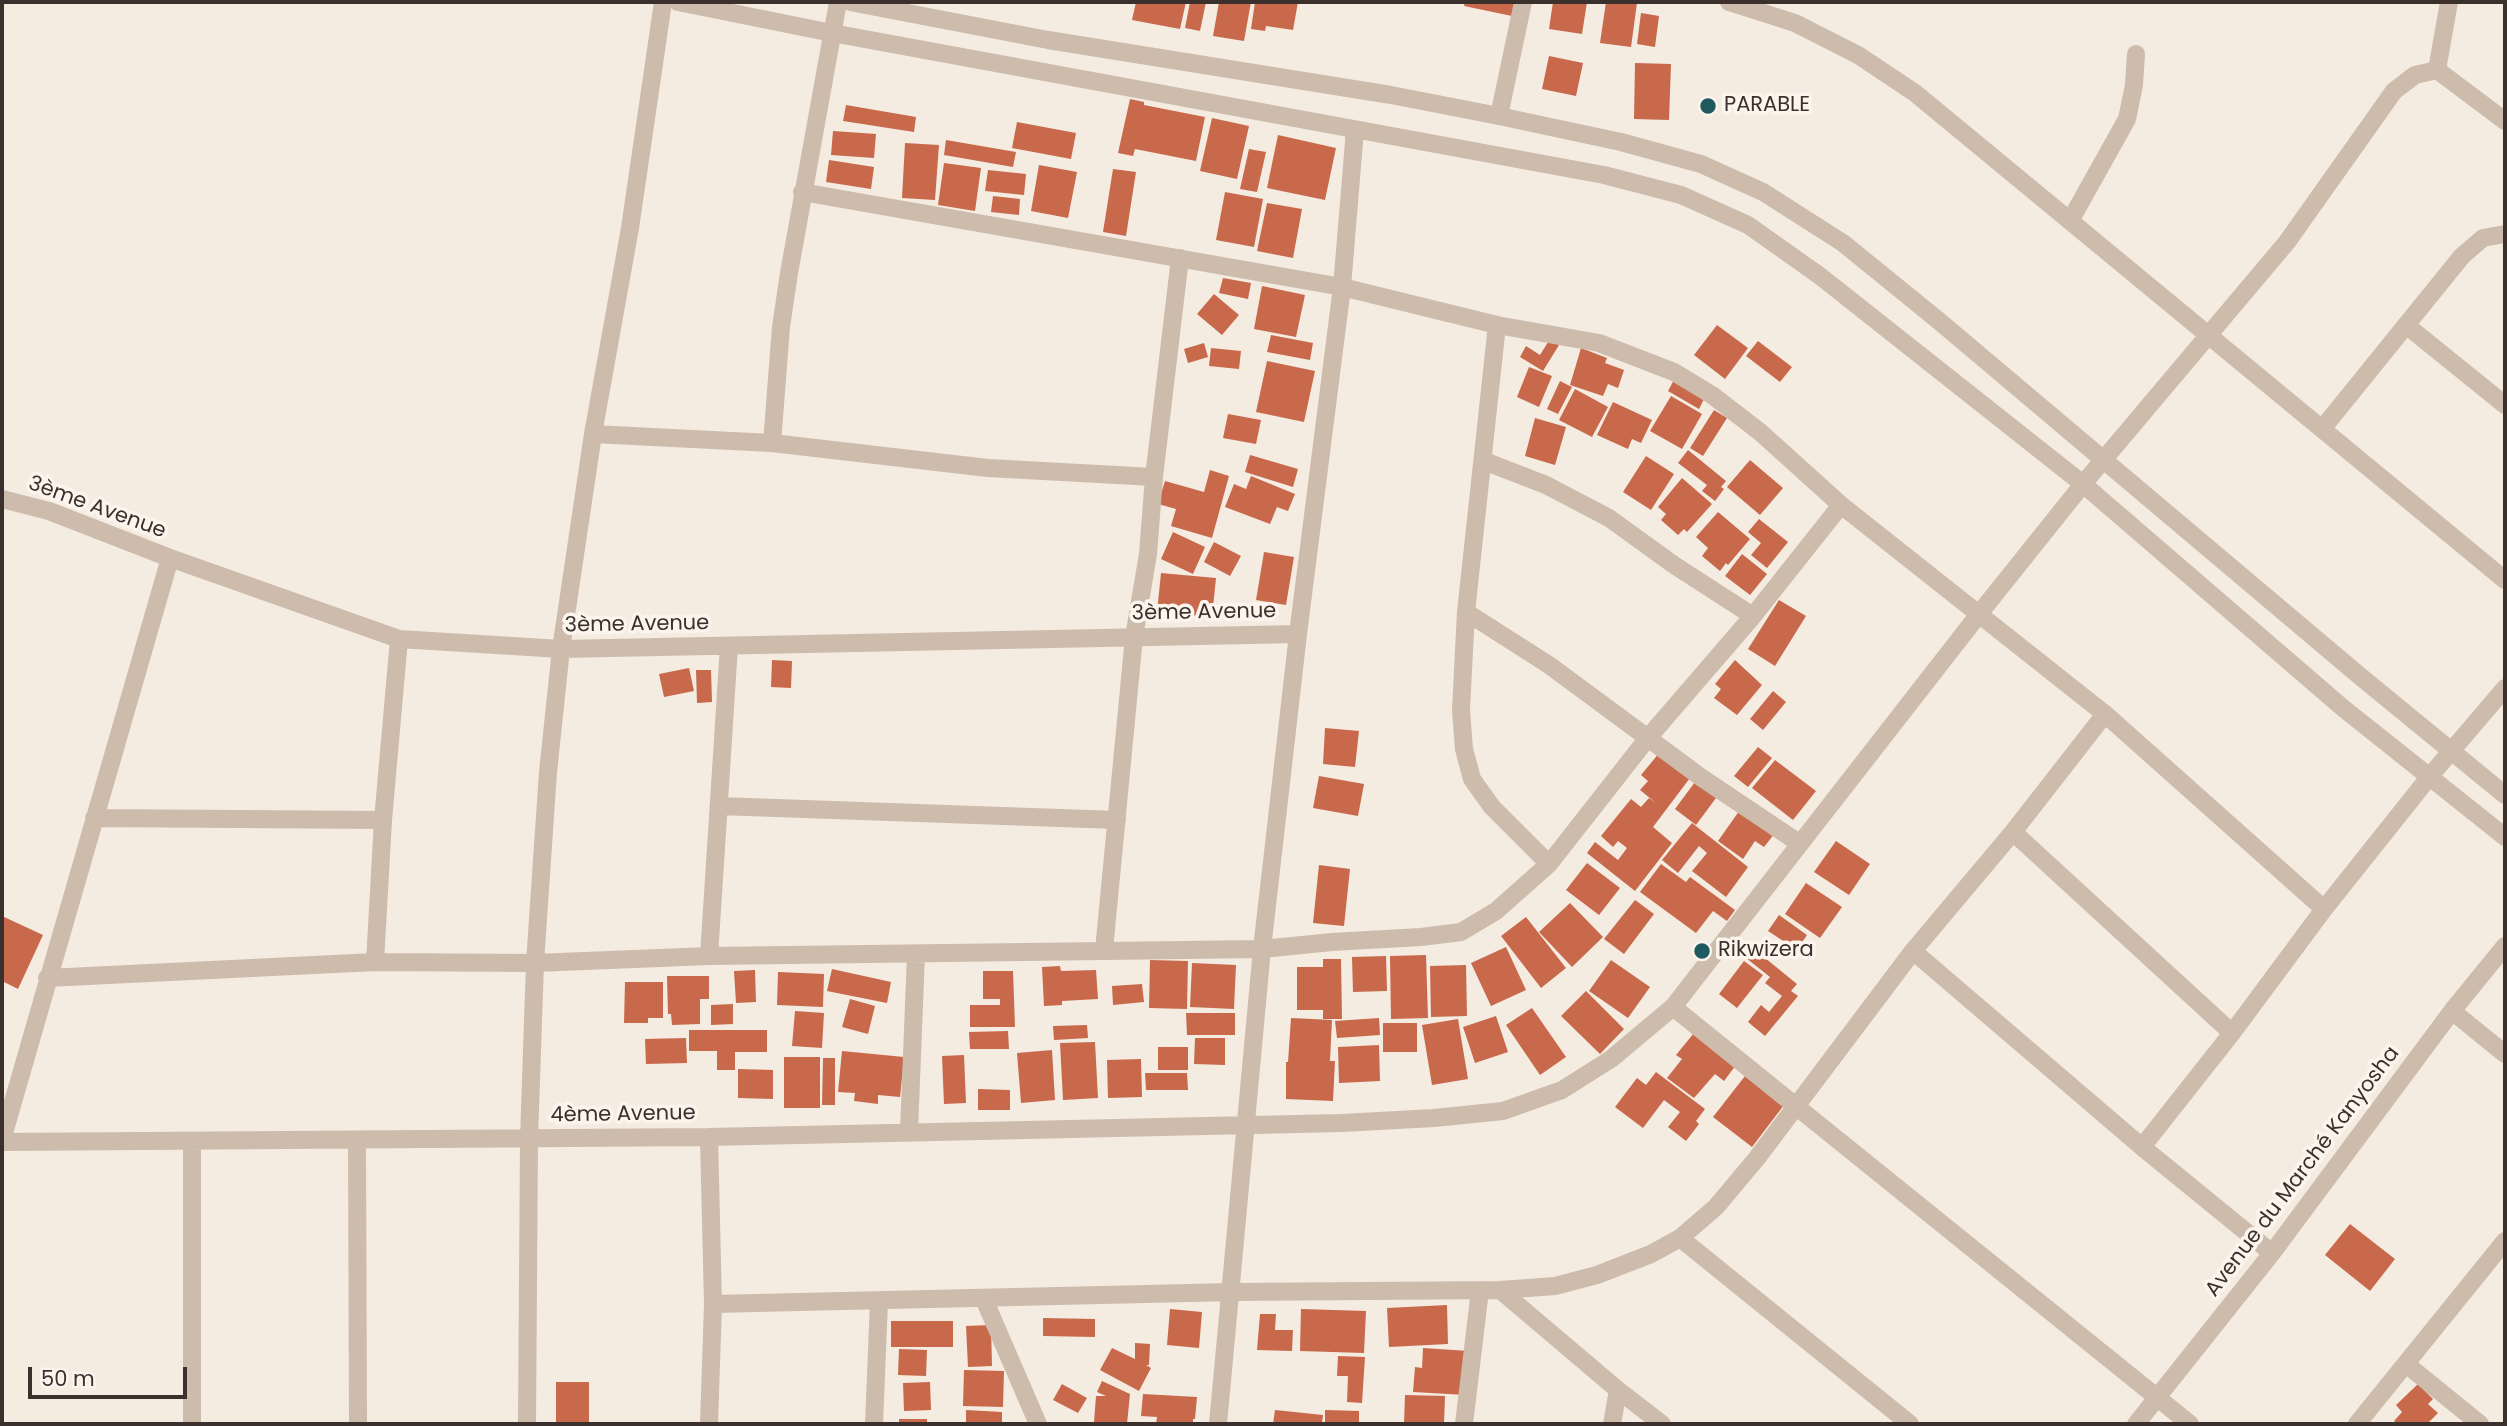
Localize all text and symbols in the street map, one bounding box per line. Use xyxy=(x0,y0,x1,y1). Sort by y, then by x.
place label: PARABLE xyxy=(1724,93,1810,119)
marker: PARABLE xyxy=(1698,96,1718,116)
street label: 3ème Avenue xyxy=(25,471,169,545)
street label: 3ème Avenue xyxy=(1132,599,1276,627)
street label: 3ème Avenue xyxy=(565,611,709,639)
place label: Rikwizera xyxy=(1718,938,1814,964)
marker: Rikwizera xyxy=(1692,941,1712,961)
street label: Avenue du Marché Kanyosha xyxy=(2201,1042,2405,1302)
street label: 4ème Avenue xyxy=(550,1101,696,1129)
scale bar xyxy=(32,1352,191,1396)
text: 50 m xyxy=(41,1364,95,1393)

